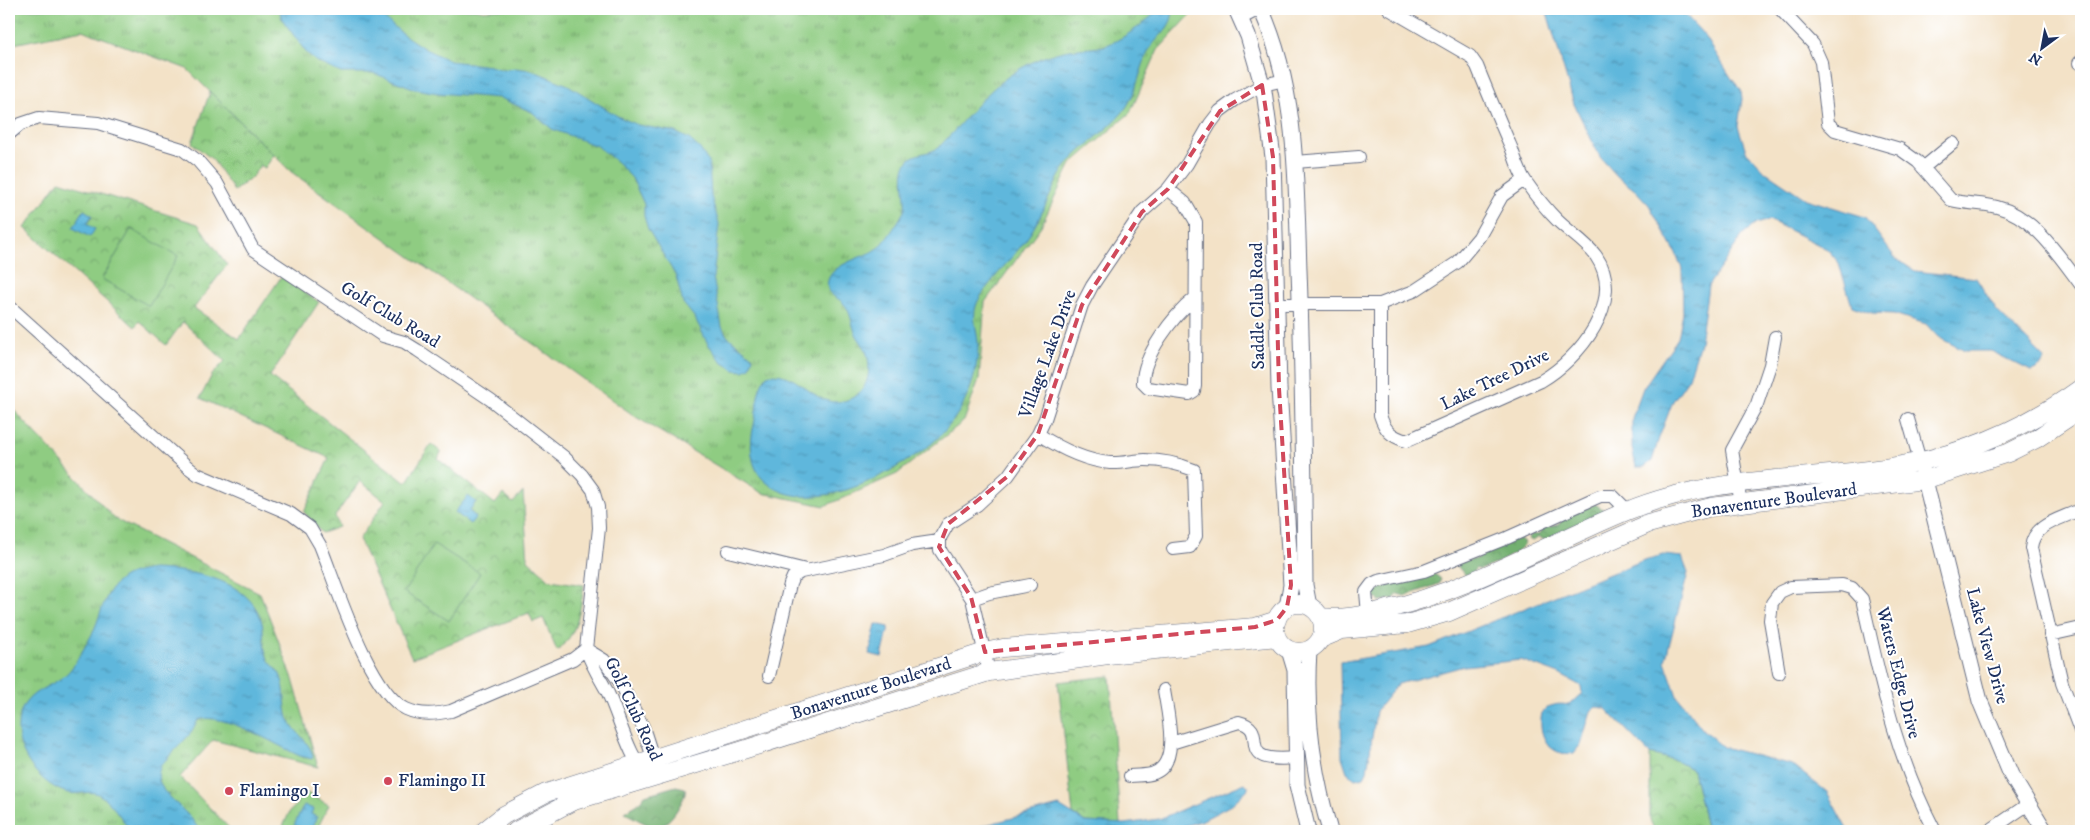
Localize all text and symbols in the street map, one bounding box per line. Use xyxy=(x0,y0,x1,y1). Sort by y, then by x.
north arrow xyxy=(2018,22,2068,72)
text: N xyxy=(2026,47,2045,69)
street label: Saddle Club Road xyxy=(1246,242,1270,370)
street label: Golf Club Road xyxy=(336,277,444,353)
street label: Village Lake Drive xyxy=(1014,287,1081,422)
street label: Lake Tree Drive xyxy=(1437,344,1553,416)
street label: Bonaventure Boulevard xyxy=(1690,478,1858,524)
street label: Lake View Drive xyxy=(1961,585,2013,707)
street label: Waters Edge Drive xyxy=(1871,604,1925,741)
street label: Bonaventure Boulevard xyxy=(788,653,954,725)
street label: Golf Club Road xyxy=(599,654,667,764)
place label: Flamingo II xyxy=(398,770,486,792)
marker: Flamingo II xyxy=(382,775,394,787)
place label: Flamingo I xyxy=(239,780,319,802)
marker: Flamingo I xyxy=(223,785,235,797)

